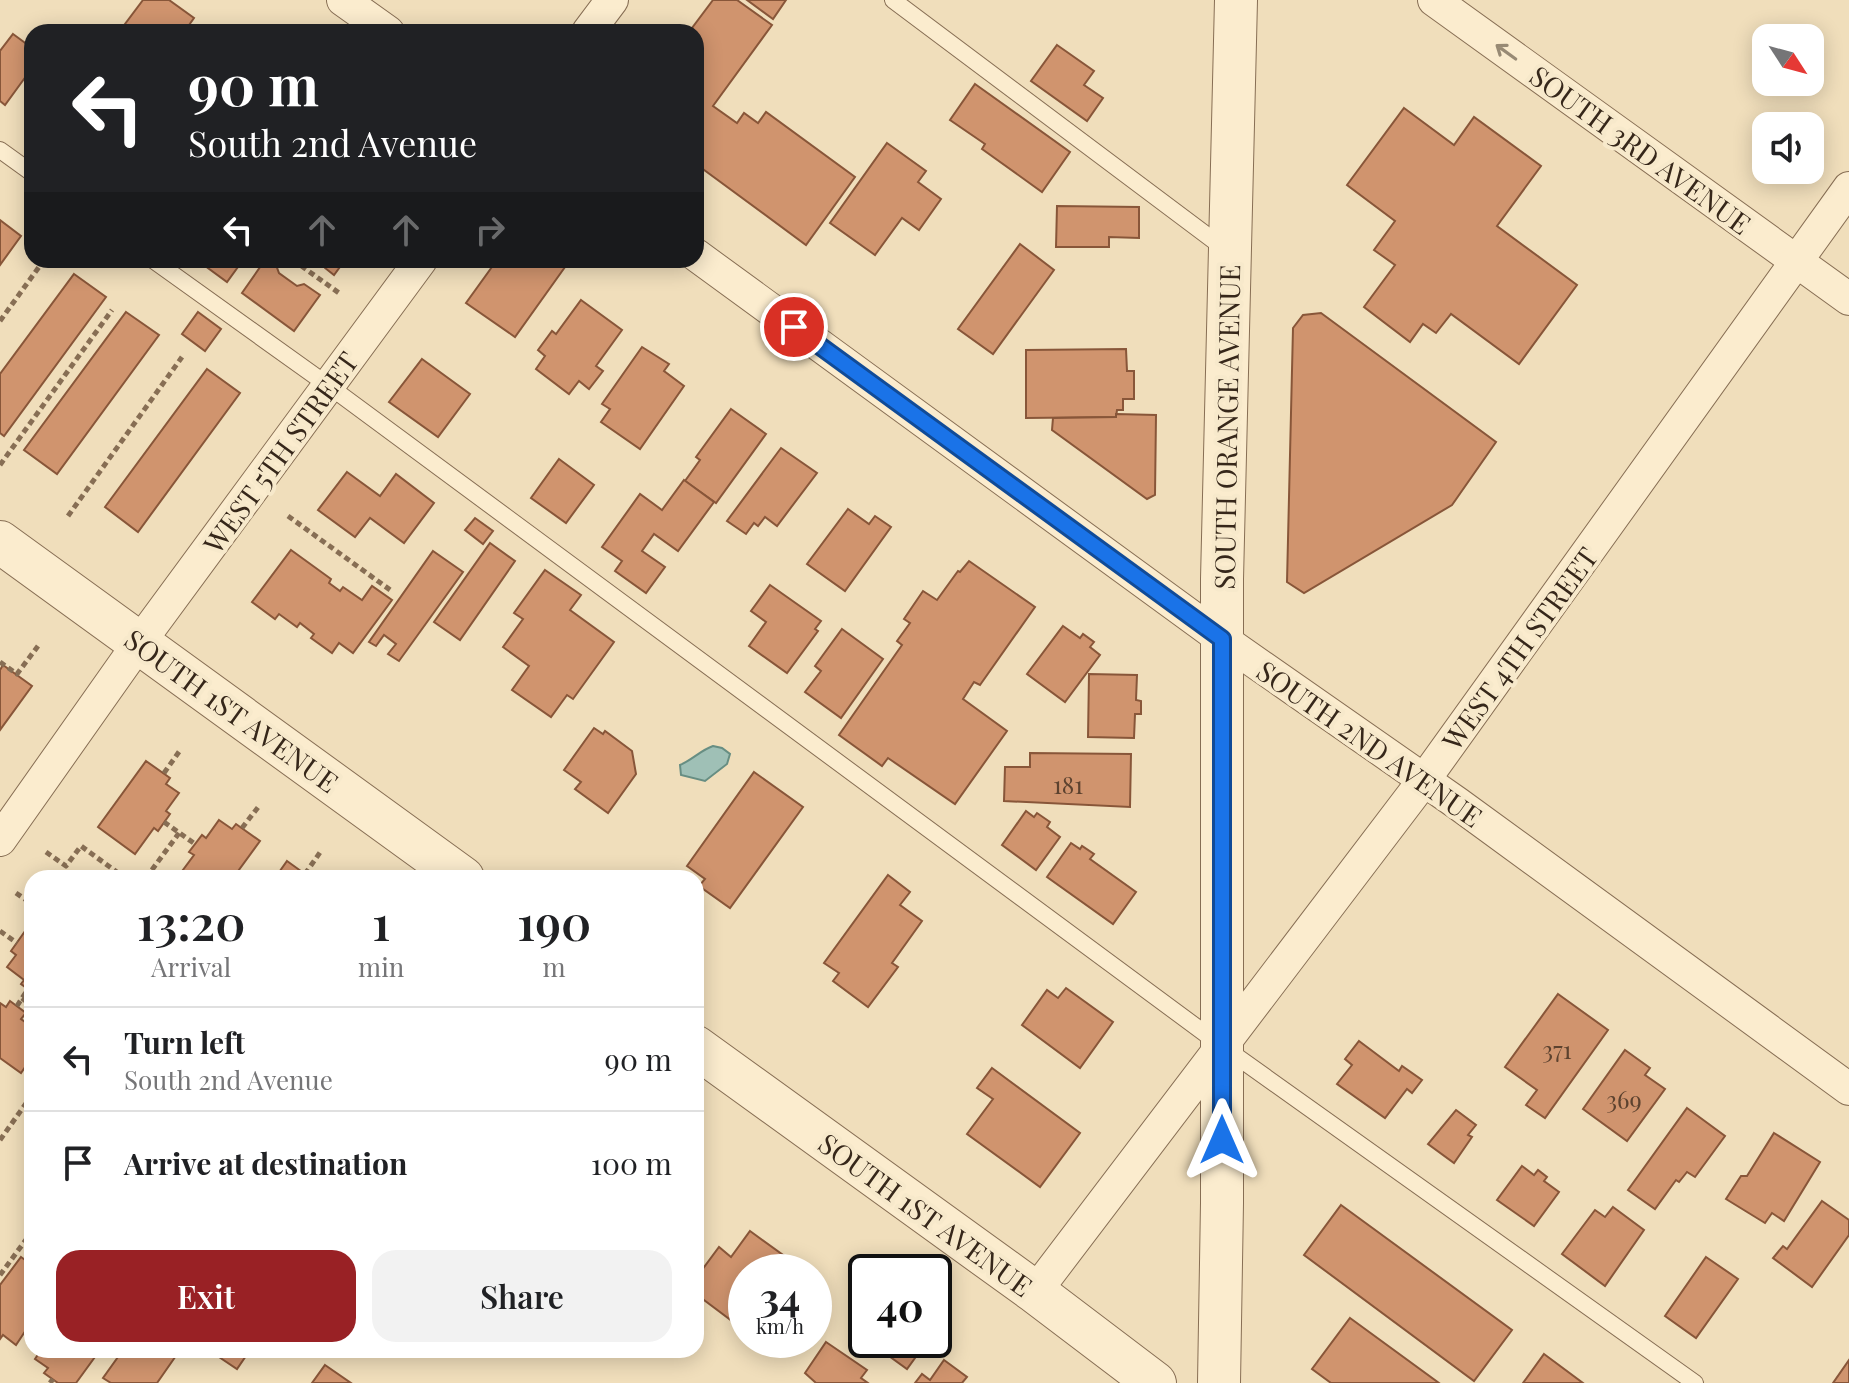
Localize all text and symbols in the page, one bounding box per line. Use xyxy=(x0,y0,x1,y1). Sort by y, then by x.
north arrow xyxy=(1752,24,1824,96)
map controls xyxy=(1752,24,1824,184)
one-way arrow xyxy=(1495,44,1517,60)
text: 90 m xyxy=(188,46,319,121)
icon: left xyxy=(56,56,160,160)
street label: SOUTH 3RD AVENUE xyxy=(1523,56,1759,242)
button: sound xyxy=(1752,112,1824,184)
text: South 2nd Avenue xyxy=(188,118,477,166)
icon: left xyxy=(216,208,260,252)
icon: ahead xyxy=(300,208,344,252)
icon: ahead xyxy=(384,208,428,252)
icon: right xyxy=(468,208,512,252)
street label: SOUTH ORANGE AVENUE xyxy=(1205,264,1247,590)
pin xyxy=(760,293,828,361)
icon: arrive xyxy=(772,305,816,349)
street label: WEST 5TH STREET xyxy=(194,344,366,561)
street label: WEST 4TH STREET xyxy=(1432,539,1605,758)
street label: SOUTH 1ST AVENUE xyxy=(118,620,346,800)
street label: SOUTH 2ND AVENUE xyxy=(1250,651,1490,835)
house number: 181 xyxy=(1053,768,1083,800)
text: 13:20 xyxy=(137,889,245,953)
text: 1 xyxy=(372,889,390,953)
text: 190 xyxy=(517,889,591,953)
text: Arrival xyxy=(151,949,231,984)
text: min xyxy=(358,949,404,984)
text: m xyxy=(543,949,566,984)
text: Turn left xyxy=(124,1022,245,1062)
house number: 371 xyxy=(1542,1033,1572,1065)
icon: left xyxy=(56,1037,100,1081)
text: 90 m xyxy=(605,1039,672,1079)
text: South 2nd Avenue xyxy=(124,1062,333,1097)
house number: 369 xyxy=(1606,1083,1642,1115)
position arrow xyxy=(1180,1098,1264,1182)
street label: SOUTH 1ST AVENUE xyxy=(812,1124,1040,1304)
icon: arrive xyxy=(56,1141,100,1185)
text: Arrive at destination xyxy=(124,1143,407,1183)
text: 100 m xyxy=(591,1143,672,1183)
button: Exit xyxy=(56,1250,356,1342)
button: Share xyxy=(372,1250,672,1342)
speed limit sign: 40 xyxy=(848,1254,952,1358)
text: 34 xyxy=(760,1269,800,1322)
text: km/h xyxy=(756,1312,804,1339)

